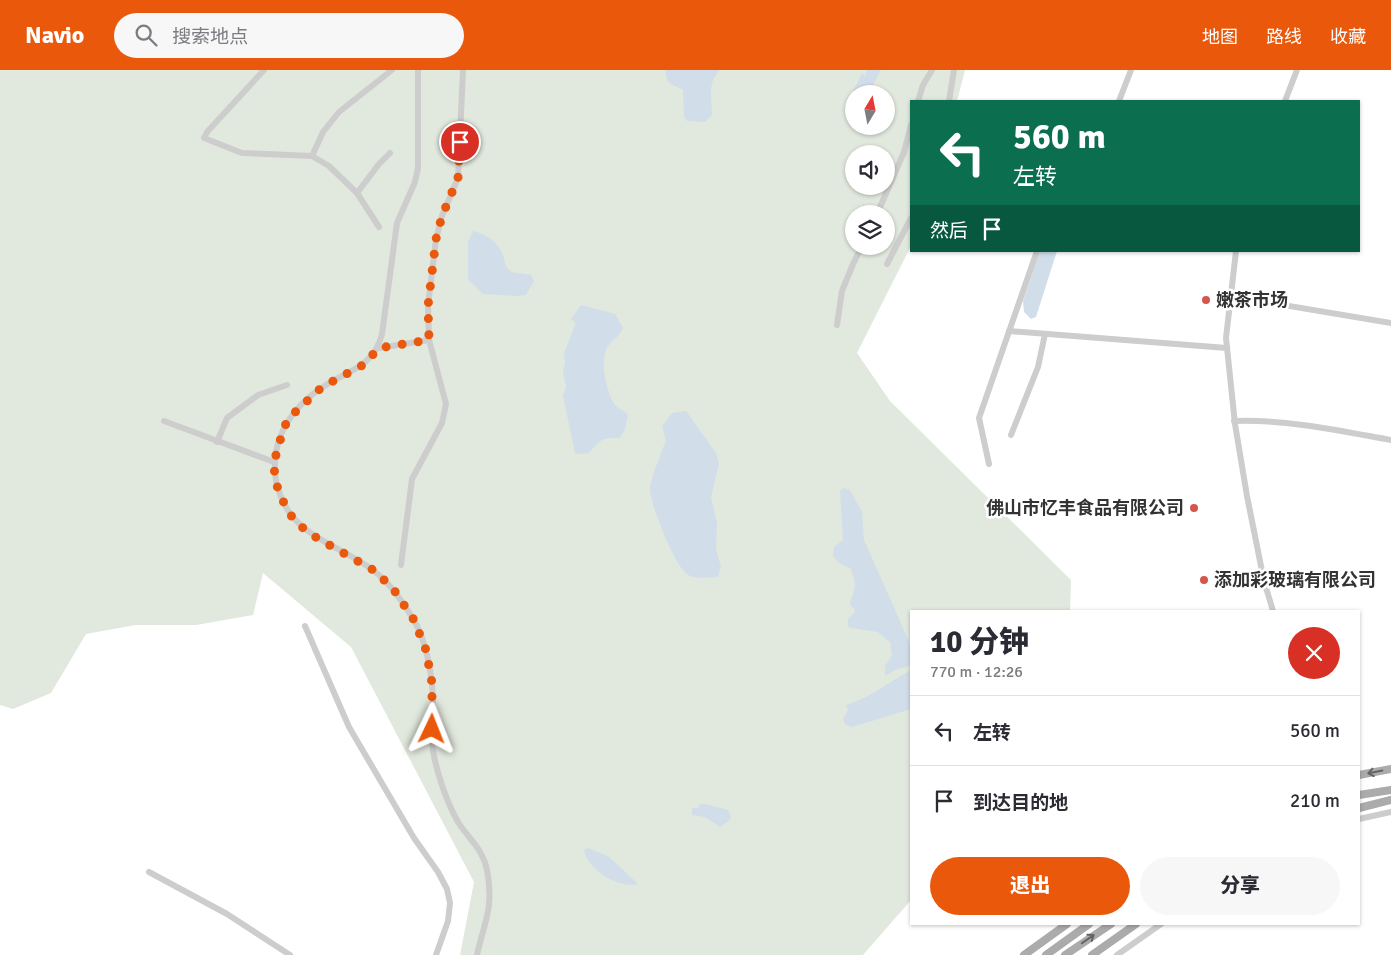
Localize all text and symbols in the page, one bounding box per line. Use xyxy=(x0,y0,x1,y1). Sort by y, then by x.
search box xyxy=(114,13,464,58)
text: Navio xyxy=(25,20,84,50)
icon: search xyxy=(132,21,160,49)
text: 搜索地点 xyxy=(172,25,248,49)
text: 地图 xyxy=(1202,26,1238,48)
text: 路线 xyxy=(1266,26,1302,48)
text: 收藏 xyxy=(1330,26,1366,48)
north arrow xyxy=(845,85,895,135)
map controls xyxy=(845,85,895,255)
text: 560 m xyxy=(1013,115,1106,158)
icon: left xyxy=(930,120,995,185)
pin xyxy=(439,121,481,163)
icon: arrive xyxy=(446,128,474,156)
button: sound xyxy=(845,145,895,195)
text: 左转 xyxy=(1013,163,1057,190)
button: layers xyxy=(845,205,895,255)
icon: arrive xyxy=(978,215,1006,243)
text: 然后 xyxy=(930,219,968,243)
place label: 嫩茶市场 xyxy=(1216,289,1288,311)
marker: 嫩茶市场 xyxy=(1200,294,1212,306)
place label: 佛山市忆丰食品有限公司 xyxy=(986,497,1184,519)
marker: 佛山市忆丰食品有限公司 xyxy=(1188,502,1200,514)
place label: 添加彩玻璃有限公司 xyxy=(1214,569,1376,591)
marker: 添加彩玻璃有限公司 xyxy=(1198,574,1210,586)
text: 10 分钟 xyxy=(930,624,1029,661)
button: close xyxy=(1288,627,1340,679)
text: 770 m · 12:26 xyxy=(930,662,1023,682)
position arrow xyxy=(405,702,457,754)
icon: left xyxy=(930,717,958,745)
text: 560 m xyxy=(1290,719,1340,743)
text: 左转 xyxy=(973,721,1011,745)
one-way arrow xyxy=(1367,767,1383,777)
icon: arrive xyxy=(930,787,958,815)
text: 210 m xyxy=(1290,789,1340,813)
text: 到达目的地 xyxy=(973,791,1068,815)
button: 退出 xyxy=(930,857,1130,915)
button: 分享 xyxy=(1140,857,1340,915)
one-way arrow xyxy=(1081,934,1095,944)

